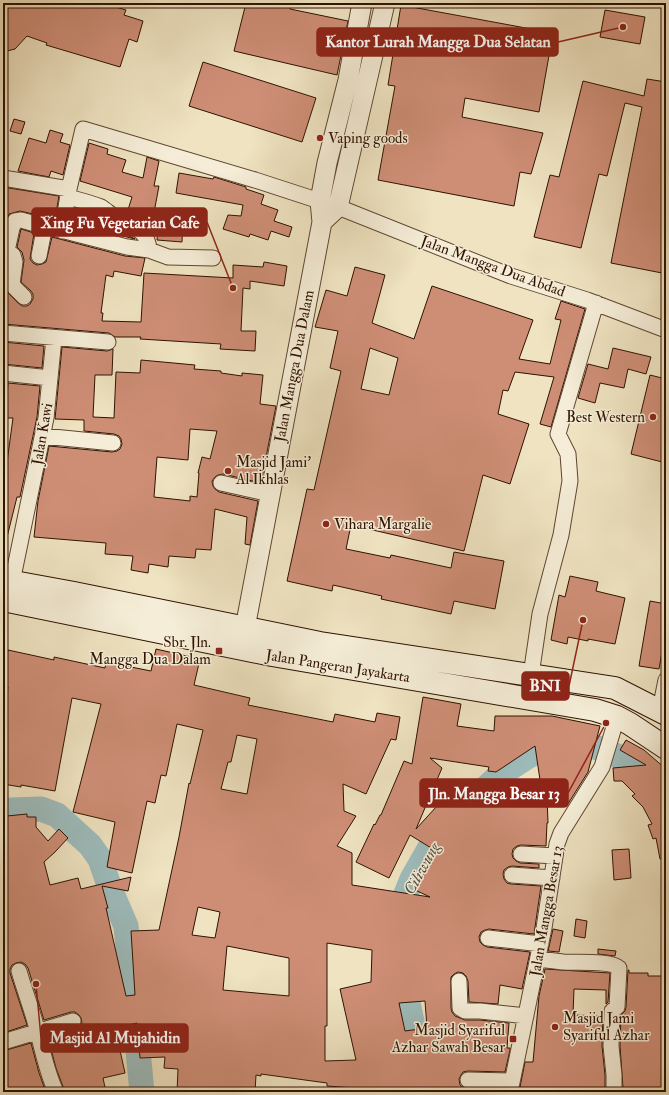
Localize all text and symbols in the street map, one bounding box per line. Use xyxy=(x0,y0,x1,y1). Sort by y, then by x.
callout: Kantor Lurah Mangga Dua Selatan xyxy=(317,28,558,56)
text: Kantor Lurah Mangga Dua Selatan xyxy=(325,32,552,53)
place label: Vaping goods xyxy=(328,129,408,149)
marker: Vaping goods xyxy=(315,133,325,143)
callout: Xing Fu Vegetarian Cafe xyxy=(32,208,207,236)
text: Xing Fu Vegetarian Cafe xyxy=(41,213,200,234)
street label: Jalan Mangga Dua Abdad xyxy=(417,231,568,303)
street label: Jalan Mangga Dua Dalam xyxy=(270,288,320,445)
street label: Jalan Kawi xyxy=(28,402,58,468)
place label: Best Western xyxy=(566,408,645,427)
marker: Best Western xyxy=(648,412,658,422)
place label: Masjid Jami' Al Ikhlas xyxy=(235,453,311,489)
marker: Masjid Jami' Al Ikhlas xyxy=(223,466,233,476)
place label: Vihara Margalie xyxy=(334,515,431,534)
marker: Vihara Margalie xyxy=(321,519,331,529)
place label: Sbr. Jln. Mangga Dua Dalam xyxy=(89,633,211,669)
marker: Sbr. Jln. Mangga Dua Dalam xyxy=(214,646,224,656)
street label: Jalan Pangeran Jayakarta xyxy=(263,646,412,688)
callout: BNI xyxy=(522,672,569,700)
text: BNI xyxy=(529,676,561,696)
callout: Jln. Mangga Besar 13 xyxy=(420,779,568,807)
text: Jln. Mangga Besar 13 xyxy=(427,784,560,805)
water label: Ciliwung xyxy=(399,838,445,898)
street label: Jalan Mangga Besar 13 xyxy=(525,844,568,979)
place label: Masjid Jami Syariful Azhar xyxy=(563,1009,650,1045)
place label: Masjid Syariful Azhar Sawah Besar xyxy=(391,1021,505,1057)
marker: Masjid Jami Syariful Azhar xyxy=(550,1022,560,1032)
callout: Masjid Al Mujahidin xyxy=(41,1024,188,1052)
text: Masjid Al Mujahidin xyxy=(49,1028,181,1048)
marker: Masjid Syariful Azhar Sawah Besar xyxy=(508,1034,518,1044)

